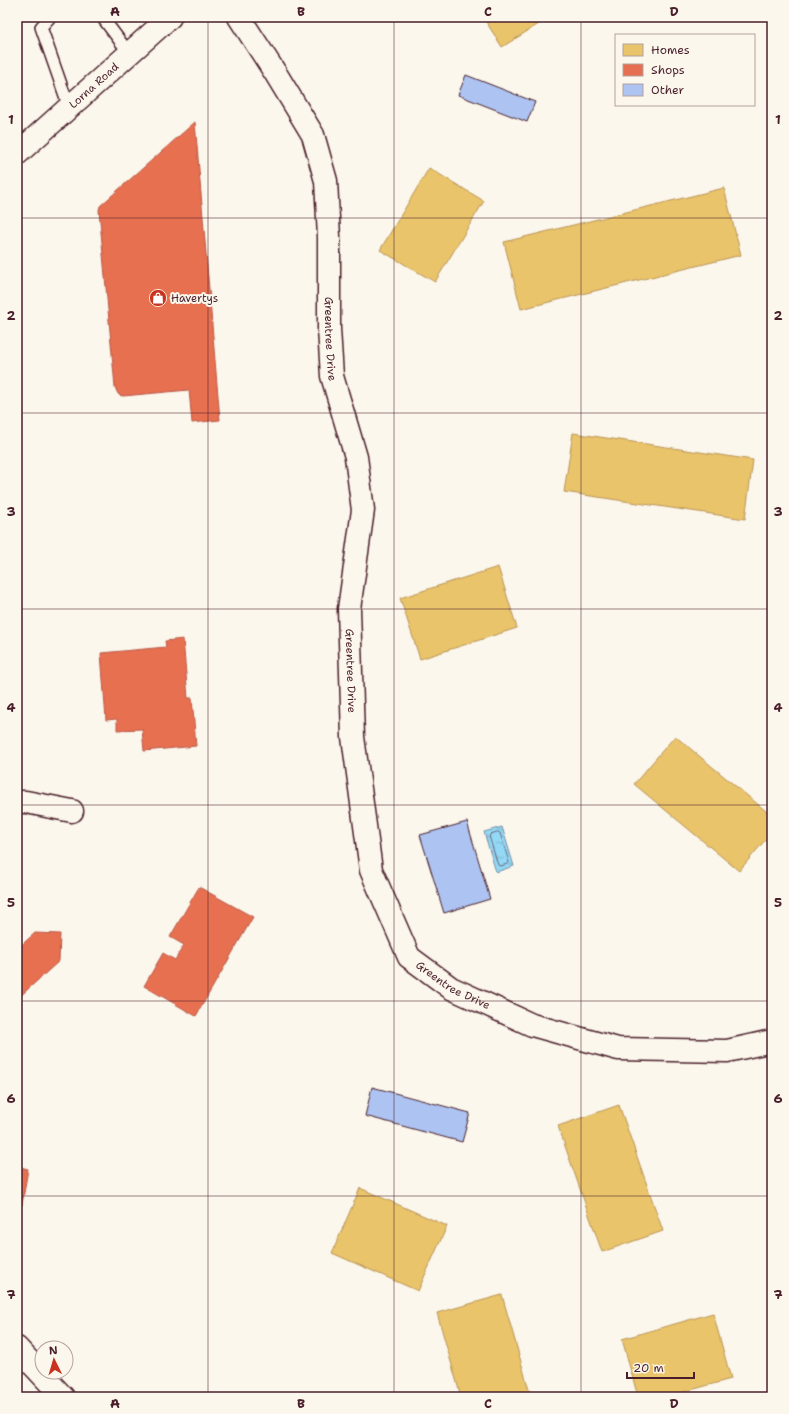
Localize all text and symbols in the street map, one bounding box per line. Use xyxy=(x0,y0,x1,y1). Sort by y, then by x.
text: A xyxy=(110,3,120,20)
text: B xyxy=(297,3,305,20)
text: C xyxy=(484,3,492,20)
text: D xyxy=(669,3,679,20)
legend xyxy=(615,34,755,106)
text: Homes xyxy=(651,42,690,58)
street label: Lorna Road xyxy=(66,59,122,112)
text: Shops xyxy=(651,62,685,78)
text: Other xyxy=(651,82,685,98)
text: 1 xyxy=(8,111,14,128)
text: 1 xyxy=(775,111,781,128)
shop icon: Havertys xyxy=(148,288,168,308)
place label: Havertys xyxy=(171,291,218,306)
street label: Greentree Drive xyxy=(321,297,341,383)
text: 2 xyxy=(6,307,16,324)
text: 2 xyxy=(773,307,783,324)
text: 3 xyxy=(6,503,16,520)
text: 3 xyxy=(773,503,783,520)
street label: Greentree Drive xyxy=(342,628,360,713)
text: 4 xyxy=(6,699,16,716)
text: 4 xyxy=(773,699,783,716)
text: 5 xyxy=(7,894,15,911)
text: 5 xyxy=(774,894,782,911)
street label: Greentree Drive xyxy=(413,957,493,1012)
text: 6 xyxy=(6,1090,16,1107)
text: 6 xyxy=(773,1090,783,1107)
text: 7 xyxy=(6,1286,16,1303)
text: 7 xyxy=(773,1286,783,1303)
north arrow xyxy=(34,1340,74,1380)
text: N xyxy=(48,1343,58,1358)
scale bar xyxy=(627,1354,694,1380)
text: 20 m xyxy=(633,1360,664,1376)
text: A xyxy=(110,1395,120,1412)
text: B xyxy=(297,1395,305,1412)
text: C xyxy=(484,1395,492,1412)
text: D xyxy=(669,1395,679,1412)

